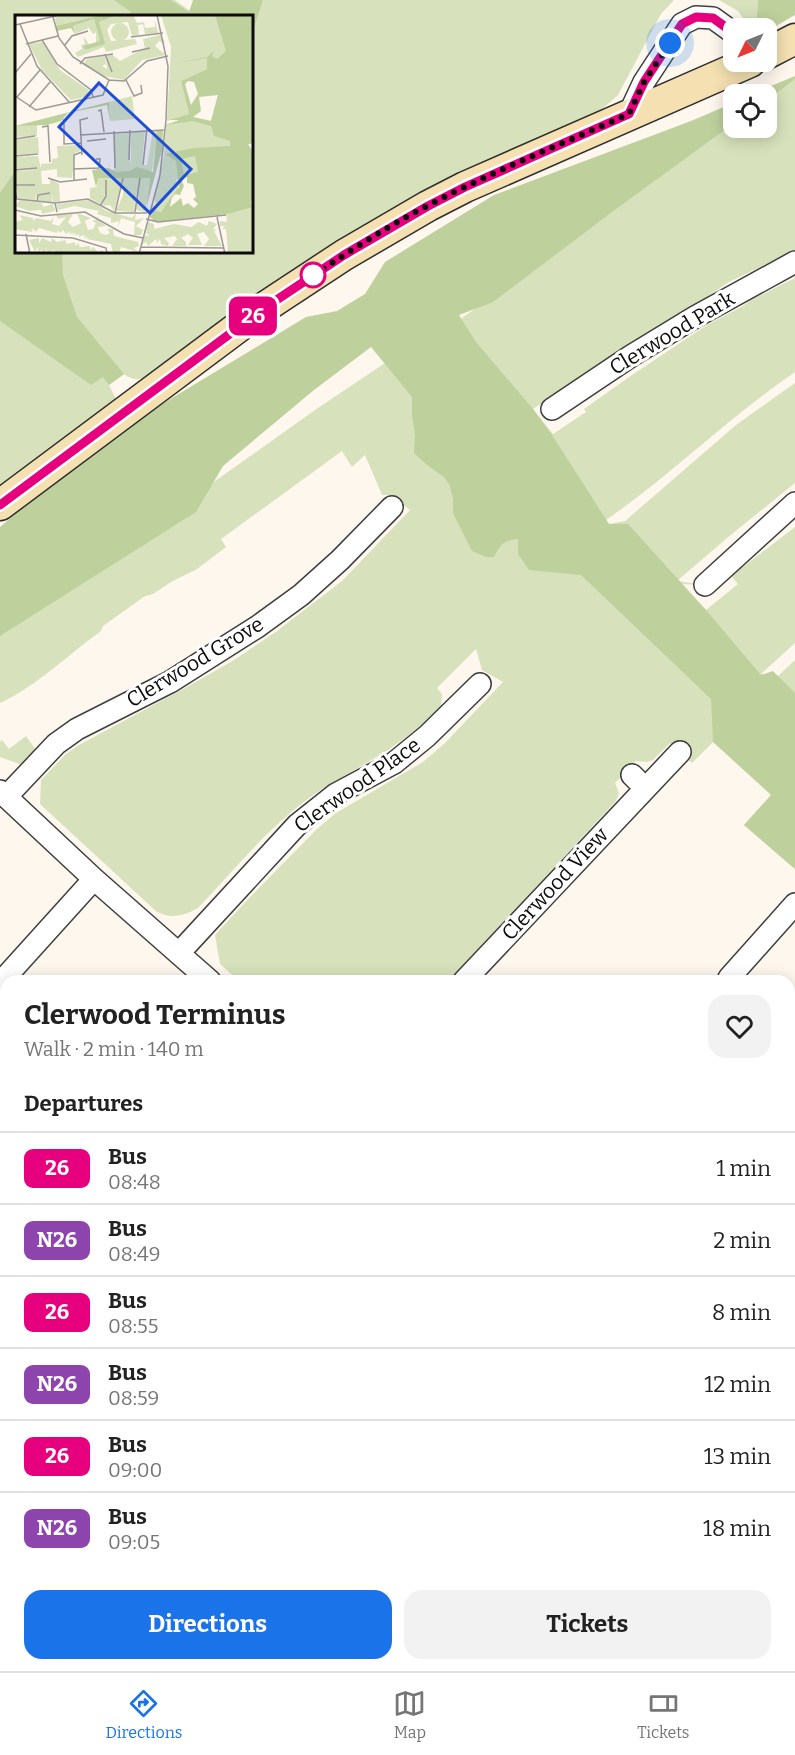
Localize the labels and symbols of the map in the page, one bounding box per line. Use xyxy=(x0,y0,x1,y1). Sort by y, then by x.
inset map xyxy=(15,15,254,254)
north arrow xyxy=(723,18,777,72)
your location xyxy=(655,28,685,58)
unlabelled marker xyxy=(300,262,326,288)
street label: Clerwood Park xyxy=(605,285,739,381)
line badge: 26 xyxy=(226,296,280,336)
street label: Clerwood Grove xyxy=(122,611,268,713)
street label: Clerwood Place xyxy=(289,732,425,838)
street label: Clerwood View xyxy=(496,822,614,946)

